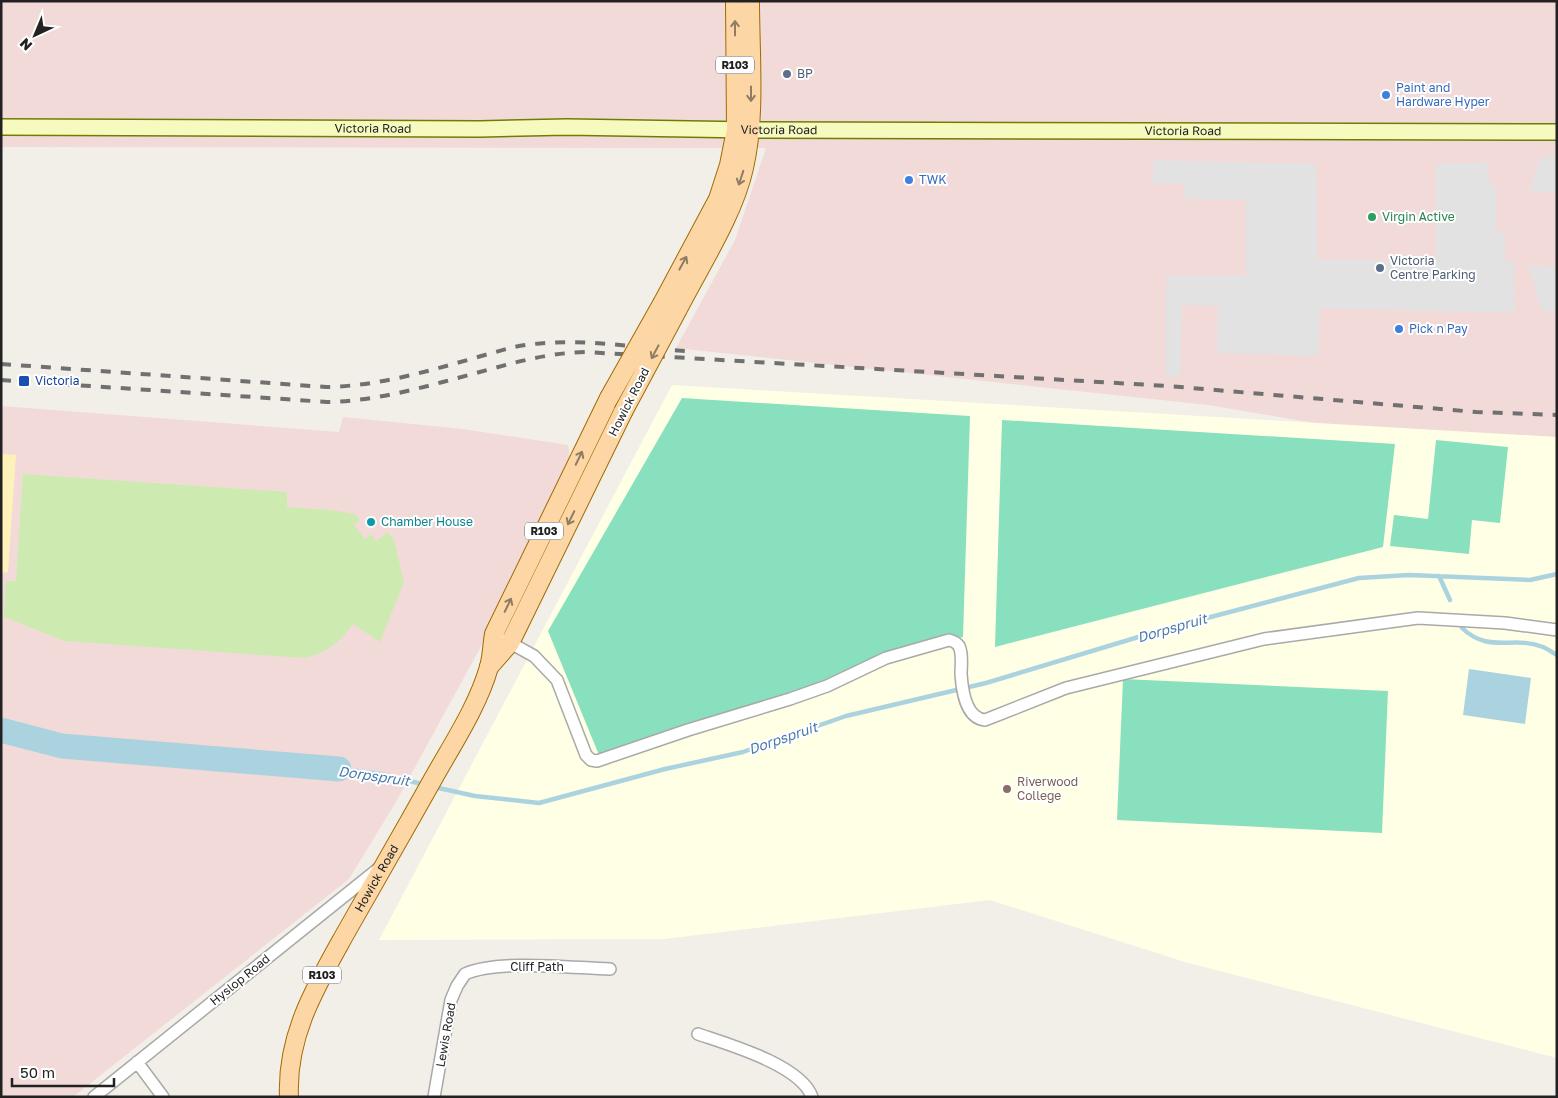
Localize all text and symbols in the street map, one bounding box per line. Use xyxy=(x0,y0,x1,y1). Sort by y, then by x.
north arrow xyxy=(10,10,60,60)
one-way arrow xyxy=(730,21,740,37)
text: N xyxy=(16,35,35,55)
road number: R103 xyxy=(716,56,754,74)
place label: BP xyxy=(797,66,813,81)
marker: BP xyxy=(781,68,793,80)
place label: Paint and Hardware Hyper xyxy=(1396,80,1490,109)
one-way arrow xyxy=(746,85,756,101)
marker: Paint and Hardware Hyper xyxy=(1380,89,1392,101)
street label: Victoria Road xyxy=(334,120,412,136)
street label: Victoria Road xyxy=(740,122,817,137)
street label: Victoria Road xyxy=(1144,123,1221,138)
one-way arrow xyxy=(736,169,746,185)
place label: TWK xyxy=(919,172,947,187)
marker: TWK xyxy=(903,174,915,186)
place label: Virgin Active xyxy=(1382,209,1455,224)
marker: Virgin Active xyxy=(1366,211,1378,223)
place label: Victoria Centre Parking xyxy=(1390,253,1476,282)
one-way arrow xyxy=(679,256,689,271)
marker: Victoria Centre Parking xyxy=(1374,262,1386,274)
place label: Pick n Pay xyxy=(1409,321,1468,336)
marker: Pick n Pay xyxy=(1393,323,1405,335)
one-way arrow xyxy=(650,344,660,359)
street label: Howick Road xyxy=(605,365,652,439)
place label: Victoria xyxy=(35,373,79,388)
marker: Victoria xyxy=(17,374,31,388)
one-way arrow xyxy=(574,451,584,466)
one-way arrow xyxy=(566,510,576,525)
place label: Chamber House xyxy=(381,514,473,529)
marker: Chamber House xyxy=(365,516,377,528)
road number: R103 xyxy=(525,522,563,540)
one-way arrow xyxy=(503,597,513,612)
water label: Dorpspruit xyxy=(1135,609,1210,646)
water label: Dorpspruit xyxy=(746,717,821,757)
water label: Dorpspruit xyxy=(337,762,412,789)
place label: Riverwood College xyxy=(1017,774,1078,803)
marker: Riverwood College xyxy=(1001,783,1013,795)
street label: Howick Road xyxy=(351,842,401,914)
street label: Hyslop Road xyxy=(207,951,273,1008)
street label: Cliff Path xyxy=(510,959,564,974)
road number: R103 xyxy=(303,966,341,984)
street label: Lewis Road xyxy=(432,1001,459,1068)
scale bar xyxy=(12,1056,115,1088)
text: 50 m xyxy=(20,1063,55,1081)

